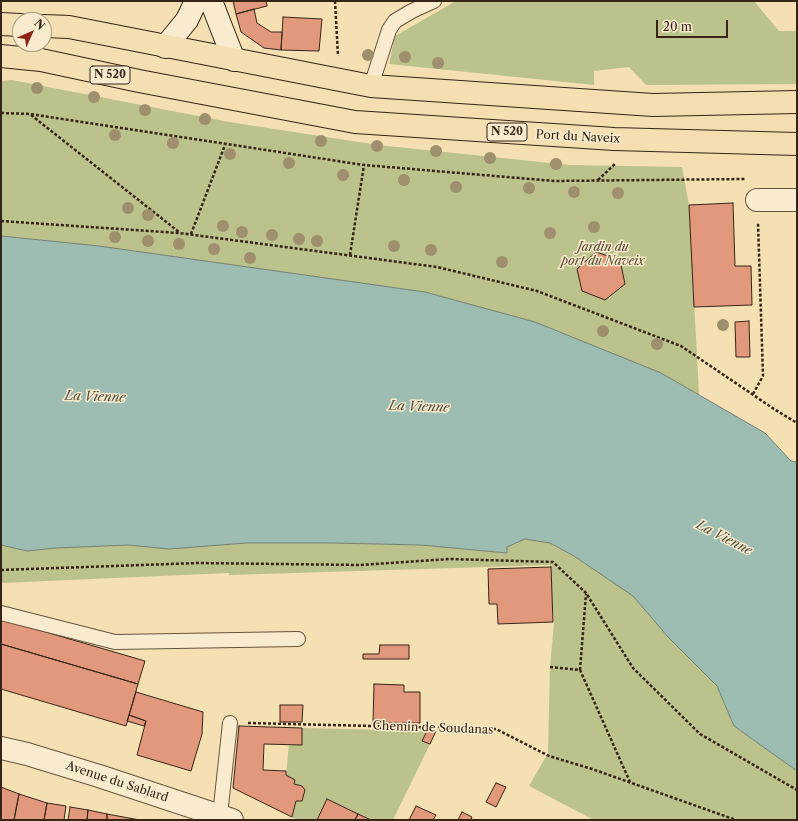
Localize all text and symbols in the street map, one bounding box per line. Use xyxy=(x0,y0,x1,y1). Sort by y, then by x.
north arrow xyxy=(12,12,52,52)
scale bar xyxy=(658,12,730,38)
text: N xyxy=(31,16,48,33)
text: 20 m xyxy=(663,19,692,34)
road number: N 520 xyxy=(90,66,130,84)
road number: N 520 xyxy=(487,123,527,141)
street label: Port du Naveix xyxy=(535,128,621,146)
park label: Jardin du port du Naveix xyxy=(561,241,645,269)
water label: La Vienne xyxy=(64,388,126,406)
water label: La Vienne xyxy=(388,398,450,416)
water label: La Vienne xyxy=(693,517,755,559)
street label: Chemin de Soudanas xyxy=(372,719,494,737)
street label: Avenue du Sablard xyxy=(64,759,170,805)

